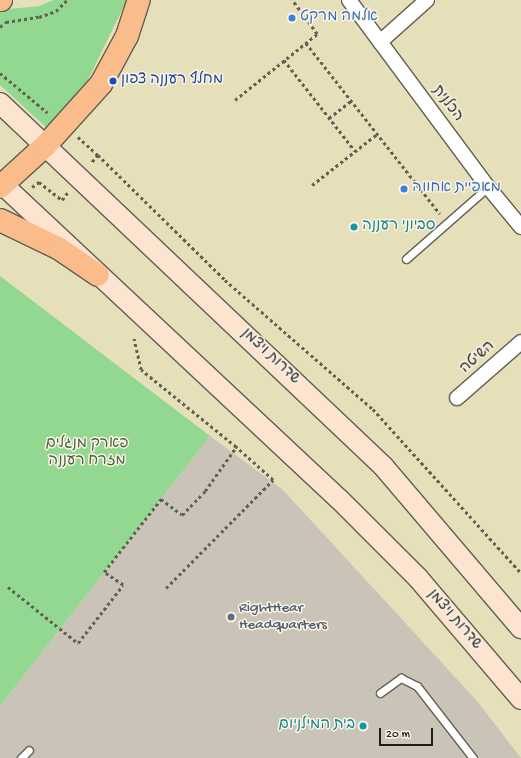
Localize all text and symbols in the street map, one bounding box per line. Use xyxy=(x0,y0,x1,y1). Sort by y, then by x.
place label: אלמה מרקט xyxy=(300,9,378,27)
marker: אלמה מרקט xyxy=(287,13,297,23)
place label: מחלף רעננה צפון xyxy=(121,72,223,90)
marker: מחלף רעננה צפון xyxy=(108,76,118,86)
street label: הכלנית xyxy=(428,82,466,126)
place label: מאפיית אחווה xyxy=(412,180,501,198)
marker: מאפיית אחווה xyxy=(399,184,409,194)
place label: סביוני רעננה xyxy=(362,218,435,236)
marker: סביוני רעננה xyxy=(349,222,359,232)
street label: שדרות ויצמן xyxy=(237,325,303,389)
street label: השיטה xyxy=(457,338,499,378)
park label: פארק מנגלים מזרח רעננה xyxy=(46,435,128,470)
street label: שדרות ויצמן xyxy=(423,586,485,654)
place label: RightHear Headquarters xyxy=(239,599,327,634)
marker: RightHear Headquarters xyxy=(226,612,236,622)
place label: בית המילניום xyxy=(279,717,355,735)
scale bar xyxy=(381,720,435,746)
marker: בית המילניום xyxy=(358,721,368,731)
text: 20 m xyxy=(386,728,410,742)

